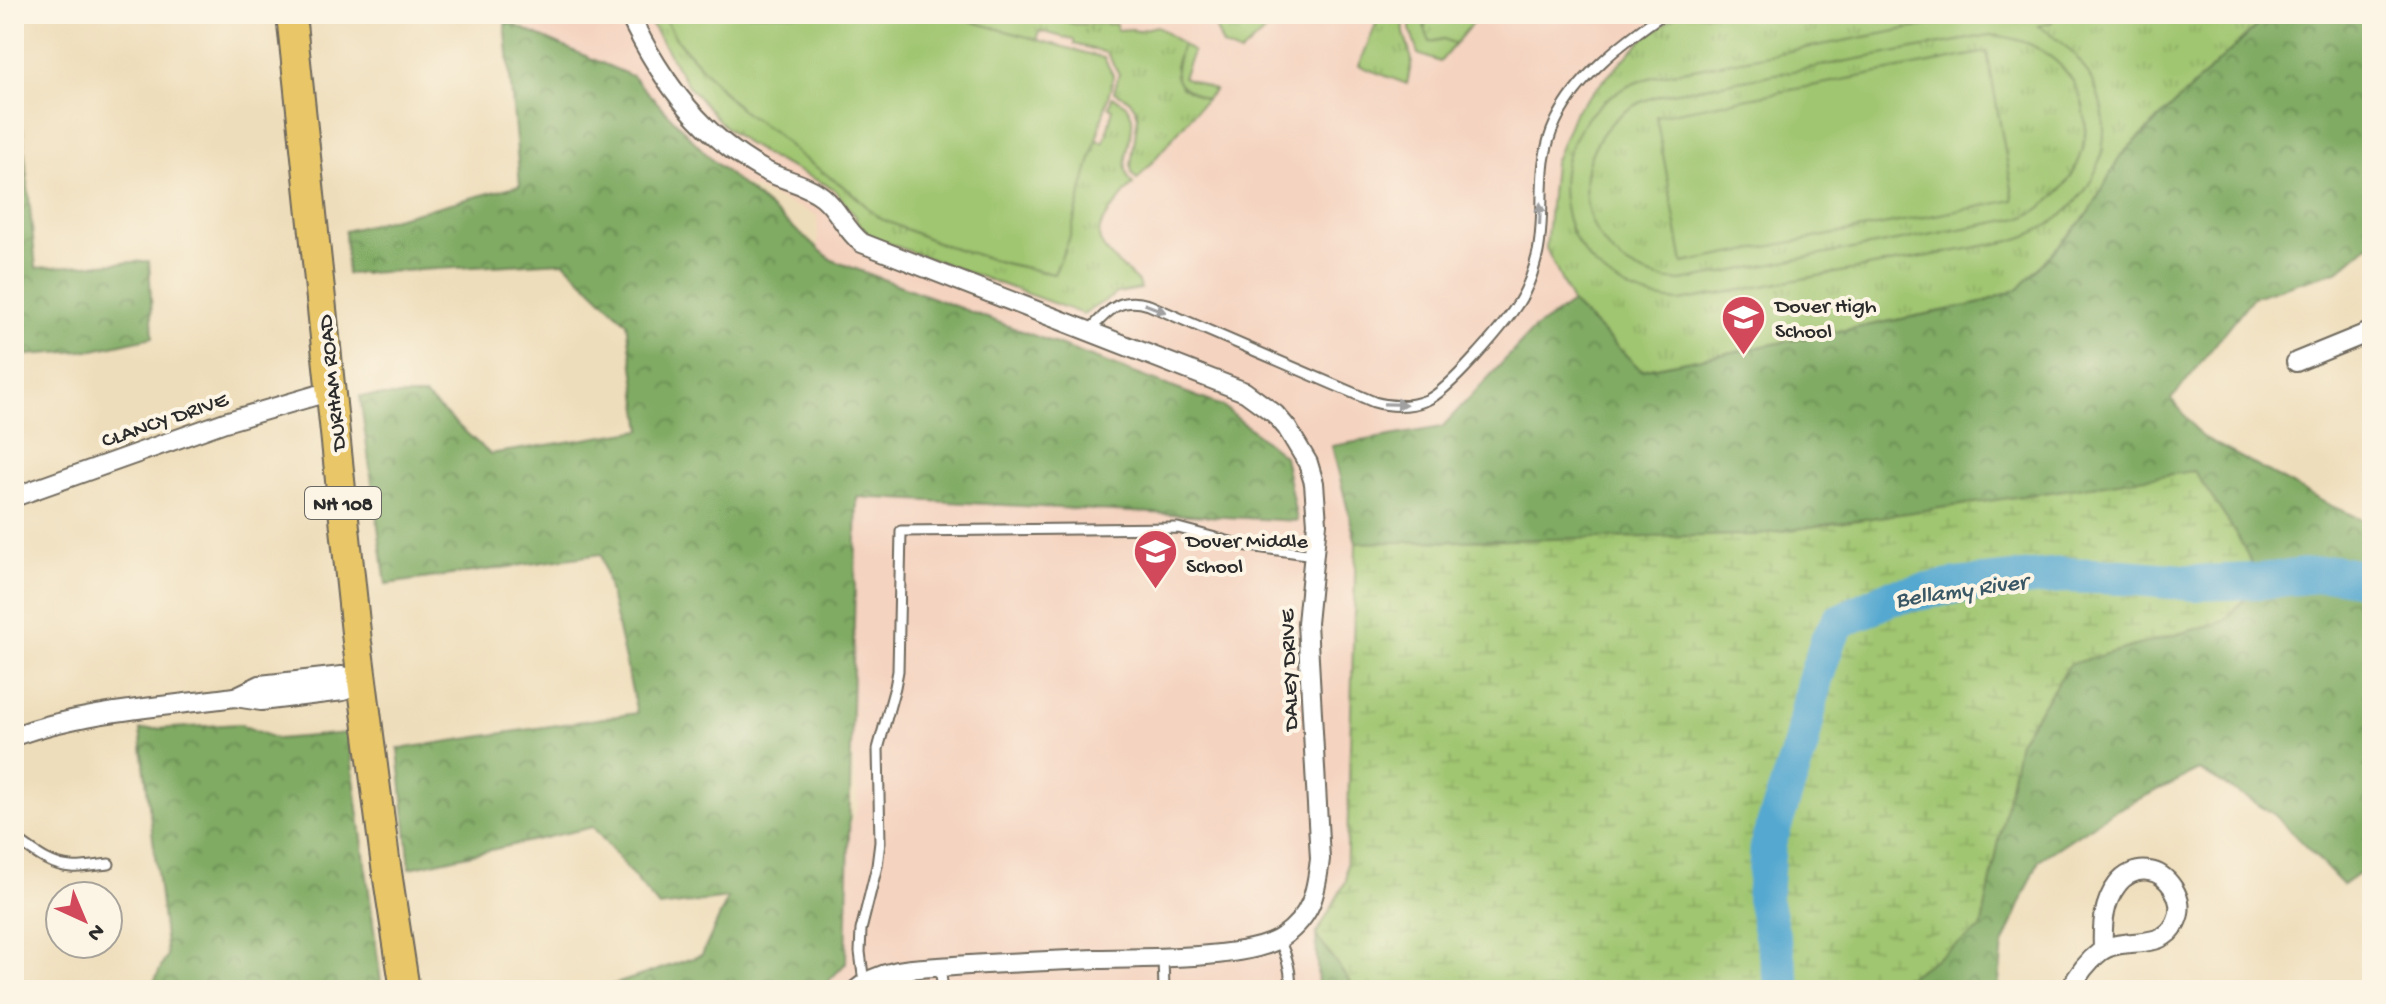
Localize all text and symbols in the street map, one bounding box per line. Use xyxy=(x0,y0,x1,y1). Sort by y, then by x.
one-way arrow xyxy=(1534,201,1547,226)
school or university icon: Dover High School xyxy=(1720,293,1768,356)
place label: Dover High School xyxy=(1773,295,1877,346)
one-way arrow xyxy=(1143,302,1167,315)
street label: DURHAM ROAD xyxy=(314,313,354,454)
street label: CLANCY DRIVE xyxy=(99,388,233,456)
one-way arrow xyxy=(1383,398,1408,411)
road number: NH 108 xyxy=(305,487,381,519)
school or university icon: Dover Middle School xyxy=(1131,528,1179,591)
place label: Dover Middle School xyxy=(1184,530,1308,581)
water label: Bellamy River xyxy=(1894,568,2033,616)
street label: DALEY DRIVE xyxy=(1276,607,1306,733)
north arrow xyxy=(44,880,124,960)
text: N xyxy=(81,917,109,946)

